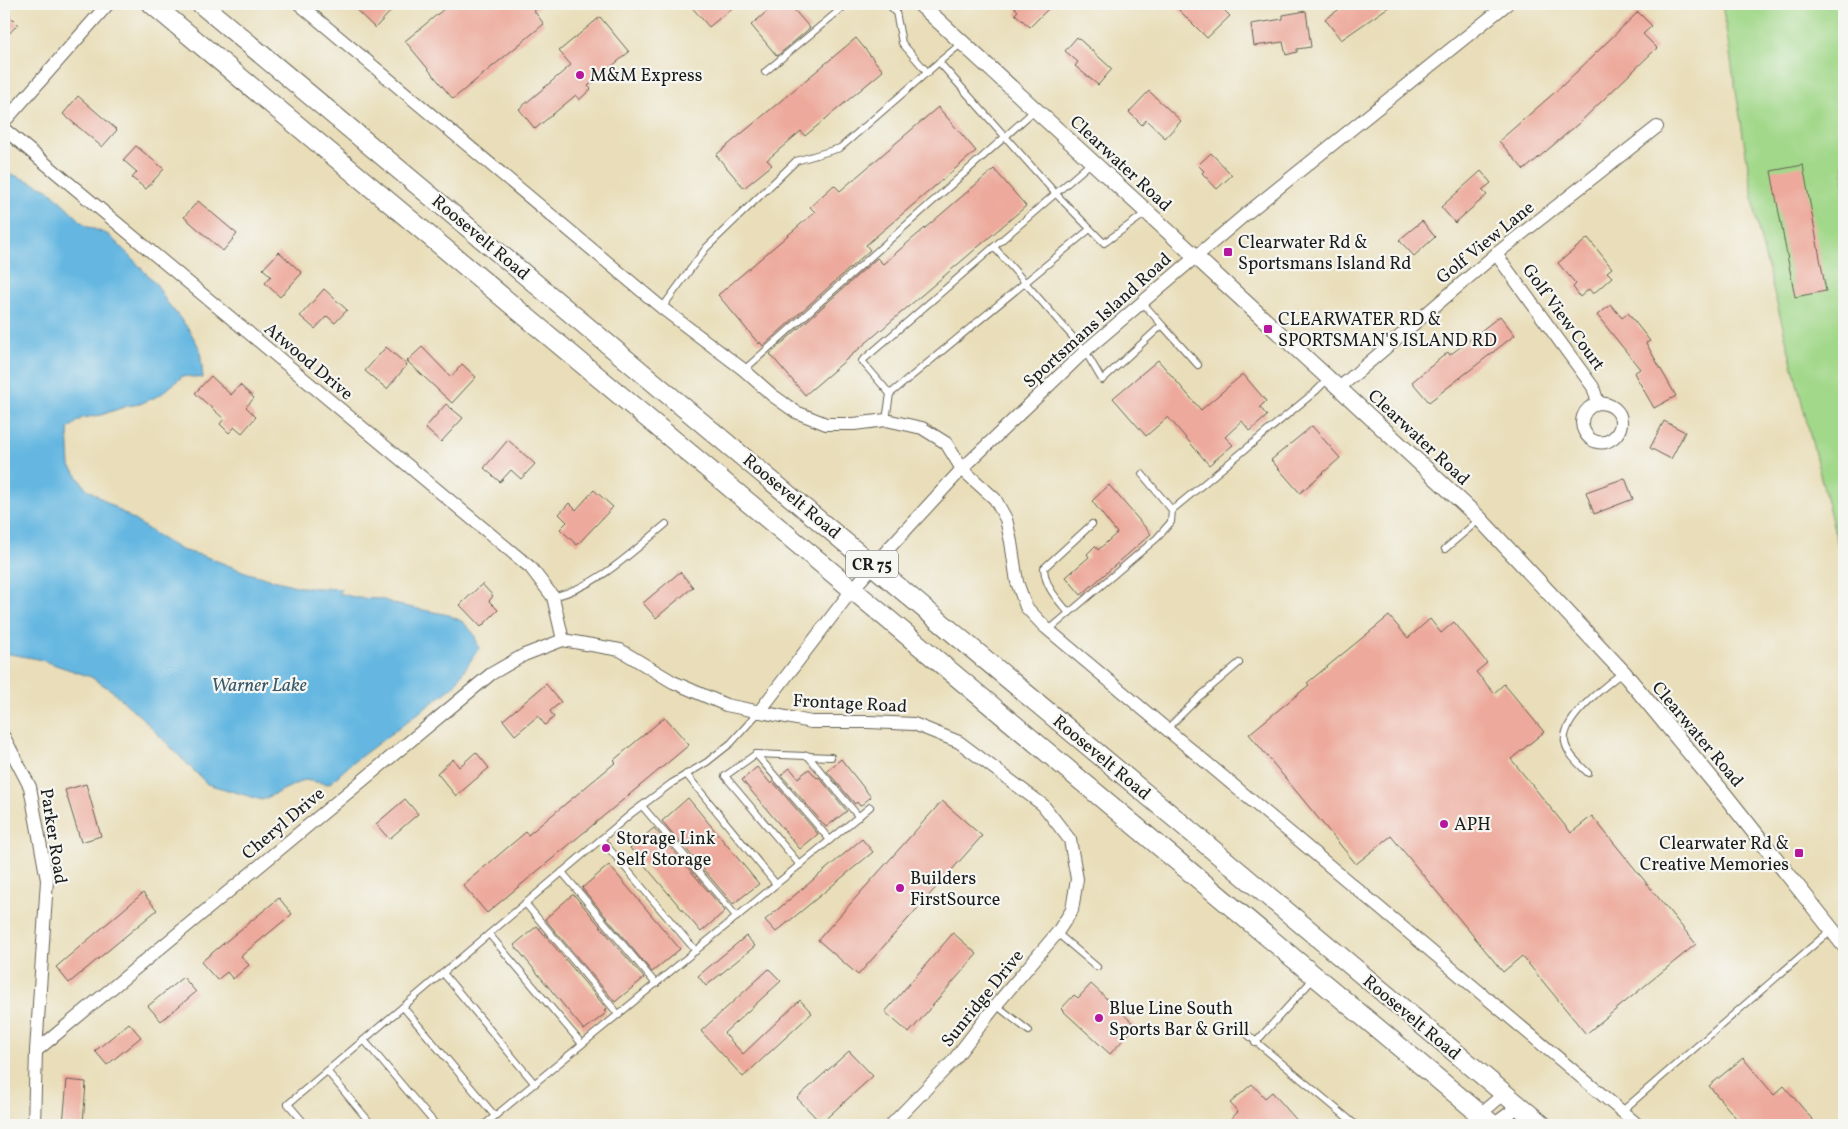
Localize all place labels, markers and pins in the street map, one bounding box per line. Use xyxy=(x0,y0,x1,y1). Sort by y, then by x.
place label: M&M Express xyxy=(590,64,702,89)
marker: M&M Express xyxy=(574,69,586,81)
place label: Clearwater Rd & Sportsmans Island Rd xyxy=(1238,231,1411,277)
marker: Clearwater Rd & Sportsmans Island Rd xyxy=(1222,246,1234,258)
place label: CLEARWATER RD & SPORTSMAN'S ISLAND RD xyxy=(1278,308,1497,354)
marker: CLEARWATER RD & SPORTSMAN'S ISLAND RD xyxy=(1262,323,1274,335)
place label: APH xyxy=(1454,813,1491,838)
marker: APH xyxy=(1438,818,1450,830)
place label: Storage Link Self Storage xyxy=(616,827,716,873)
place label: Clearwater Rd & Creative Memories xyxy=(1640,832,1789,878)
marker: Storage Link Self Storage xyxy=(600,842,612,854)
marker: Clearwater Rd & Creative Memories xyxy=(1793,847,1805,859)
place label: Builders FirstSource xyxy=(910,867,1000,913)
marker: Builders FirstSource xyxy=(894,882,906,894)
place label: Blue Line South Sports Bar & Grill xyxy=(1109,997,1249,1043)
marker: Blue Line South Sports Bar & Grill xyxy=(1093,1012,1105,1024)

